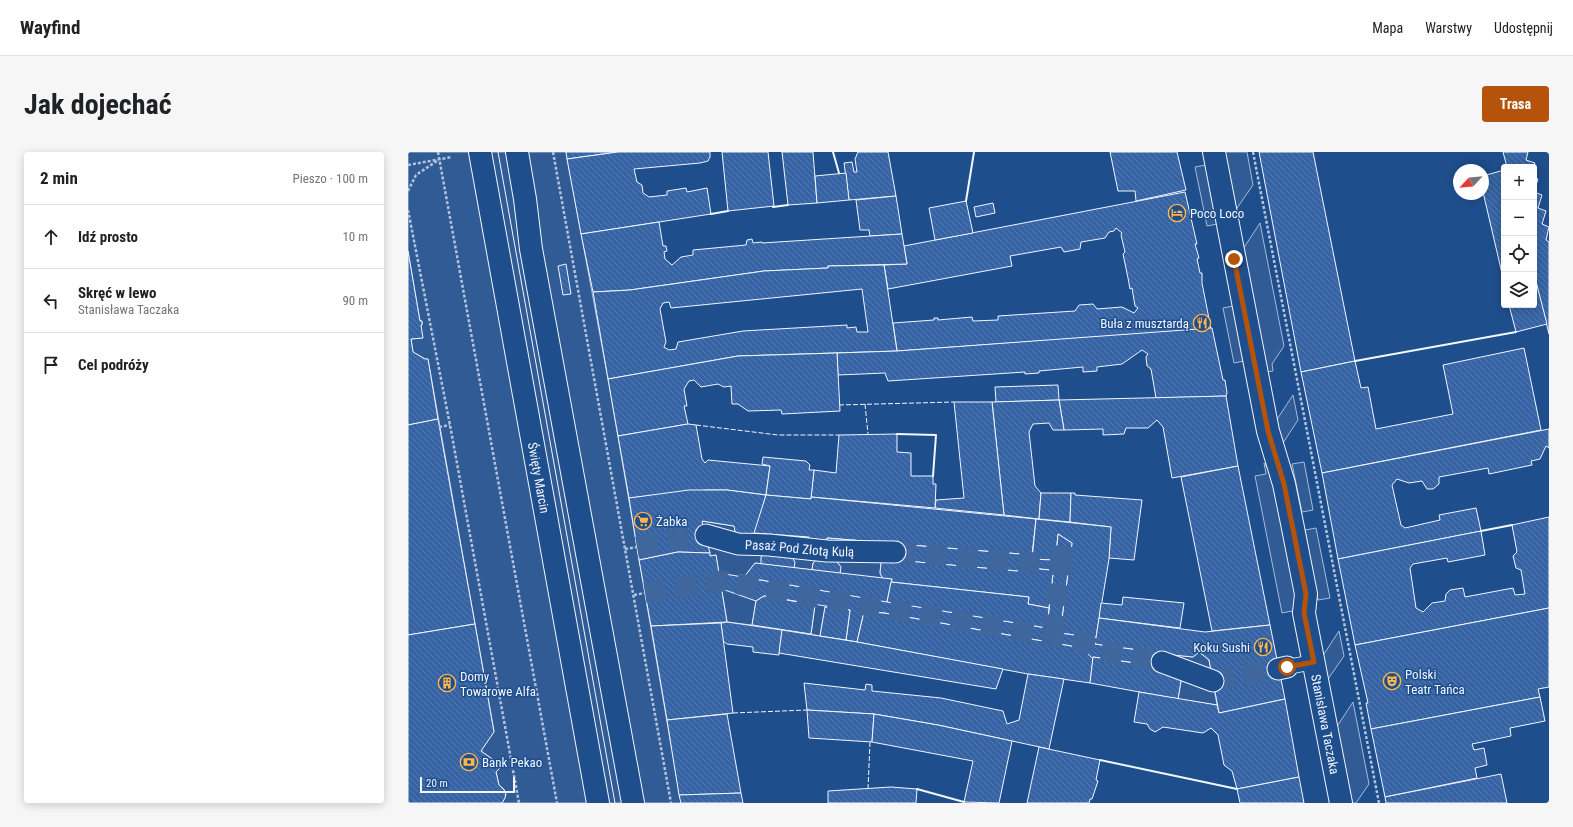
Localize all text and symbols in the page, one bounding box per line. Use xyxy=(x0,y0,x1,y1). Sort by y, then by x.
text: Wayfind xyxy=(20,16,80,39)
text: Mapa xyxy=(1372,20,1403,36)
text: Warstwy xyxy=(1425,20,1472,36)
text: Udostępnij xyxy=(1494,20,1553,36)
button: Trasa xyxy=(1482,86,1549,122)
text: Jak dojechać xyxy=(24,88,172,121)
north arrow xyxy=(1453,164,1489,200)
map controls xyxy=(1501,164,1537,308)
button: + xyxy=(1501,164,1537,200)
text: 2 min xyxy=(40,168,78,188)
text: Pieszo · 100 m xyxy=(293,171,368,186)
button: − xyxy=(1501,200,1537,236)
hotel icon: Poco Loco xyxy=(1167,203,1187,223)
place label: Poco Loco xyxy=(1190,206,1244,221)
icon: ahead xyxy=(40,226,62,248)
text: Idź prosto xyxy=(78,228,138,246)
text: 10 m xyxy=(342,229,368,244)
button: locate xyxy=(1501,236,1537,272)
route end xyxy=(1225,250,1243,268)
button: layers xyxy=(1501,272,1537,308)
text: Skręć w lewo xyxy=(78,284,157,302)
icon: left xyxy=(40,290,62,312)
text: 90 m xyxy=(342,293,368,308)
text: Stanisława Taczaka xyxy=(78,302,179,317)
restaurant icon: Buła z musztardą xyxy=(1192,313,1212,333)
place label: Buła z musztardą xyxy=(1100,316,1189,331)
icon: arrive xyxy=(40,354,62,376)
text: Cel podróży xyxy=(78,356,149,374)
street label: Święty Marcin xyxy=(525,441,553,514)
supermarket icon: Żabka xyxy=(633,511,653,531)
place label: Żabka xyxy=(656,514,688,529)
street label: Pasaż Pod Złotą Kulą xyxy=(745,537,854,559)
restaurant icon: Koku Sushi xyxy=(1253,637,1273,657)
place label: Koku Sushi xyxy=(1193,640,1250,655)
route start xyxy=(1278,658,1296,676)
place label: Polski Teatr Tańca xyxy=(1405,667,1465,697)
place label: Domy Towarowe Alfa xyxy=(460,669,536,699)
theatre icon: Polski Teatr Tańca xyxy=(1382,671,1402,691)
building icon: Domy Towarowe Alfa xyxy=(437,673,457,693)
street label: Stanisława Taczaka xyxy=(1309,673,1343,775)
bank icon: Bank Pekao xyxy=(459,752,479,772)
place label: Bank Pekao xyxy=(482,755,542,770)
scale bar xyxy=(420,775,515,794)
text: 20 m xyxy=(426,777,448,790)

